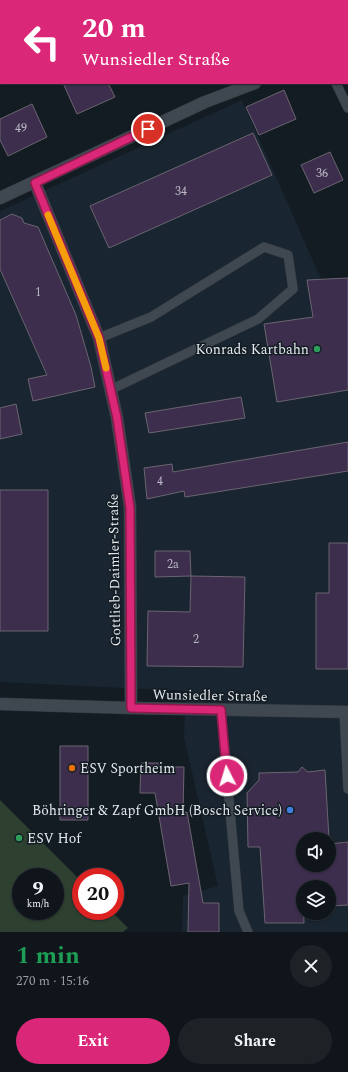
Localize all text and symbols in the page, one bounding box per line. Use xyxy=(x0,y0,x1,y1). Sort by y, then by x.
text: 20 m xyxy=(82,7,146,50)
icon: left xyxy=(16,16,68,68)
text: Wunsiedler Straße xyxy=(82,46,230,73)
pin xyxy=(131,112,165,146)
icon: arrive xyxy=(137,118,159,140)
house number: 49 xyxy=(15,119,27,138)
house number: 36 xyxy=(316,164,328,183)
house number: 34 xyxy=(175,182,187,201)
house number: 1 xyxy=(35,283,41,302)
place label: Konrads Kartbahn xyxy=(195,339,309,360)
marker: Konrads Kartbahn xyxy=(312,344,322,354)
house number: 4 xyxy=(157,472,163,491)
street label: Gottlieb-Daimler-Straße xyxy=(103,493,126,647)
house number: 2a xyxy=(167,555,179,574)
house number: 2 xyxy=(193,630,199,649)
street label: Wunsiedler Straße xyxy=(152,684,268,707)
position arrow xyxy=(206,755,248,797)
place label: ESV Sportheim xyxy=(80,758,175,779)
marker: ESV Sportheim xyxy=(67,763,77,773)
place label: Böhringer & Zapf GmbH (Bosch Service) xyxy=(32,800,282,821)
marker: Böhringer & Zapf GmbH (Bosch Service) xyxy=(285,805,295,815)
place label: ESV Hof xyxy=(27,828,82,849)
map controls xyxy=(296,832,336,920)
button: sound xyxy=(296,832,336,872)
marker: ESV Hof xyxy=(14,833,24,843)
speed limit sign: 20 xyxy=(72,868,124,920)
text: 9 xyxy=(32,874,44,904)
button: layers xyxy=(296,880,336,920)
text: km/h xyxy=(27,896,49,912)
text: 1 min xyxy=(16,938,80,974)
button: close xyxy=(290,945,332,987)
text: 270 m · 15:16 xyxy=(16,971,89,991)
button: Exit xyxy=(16,1018,170,1064)
button: Share xyxy=(178,1018,332,1064)

